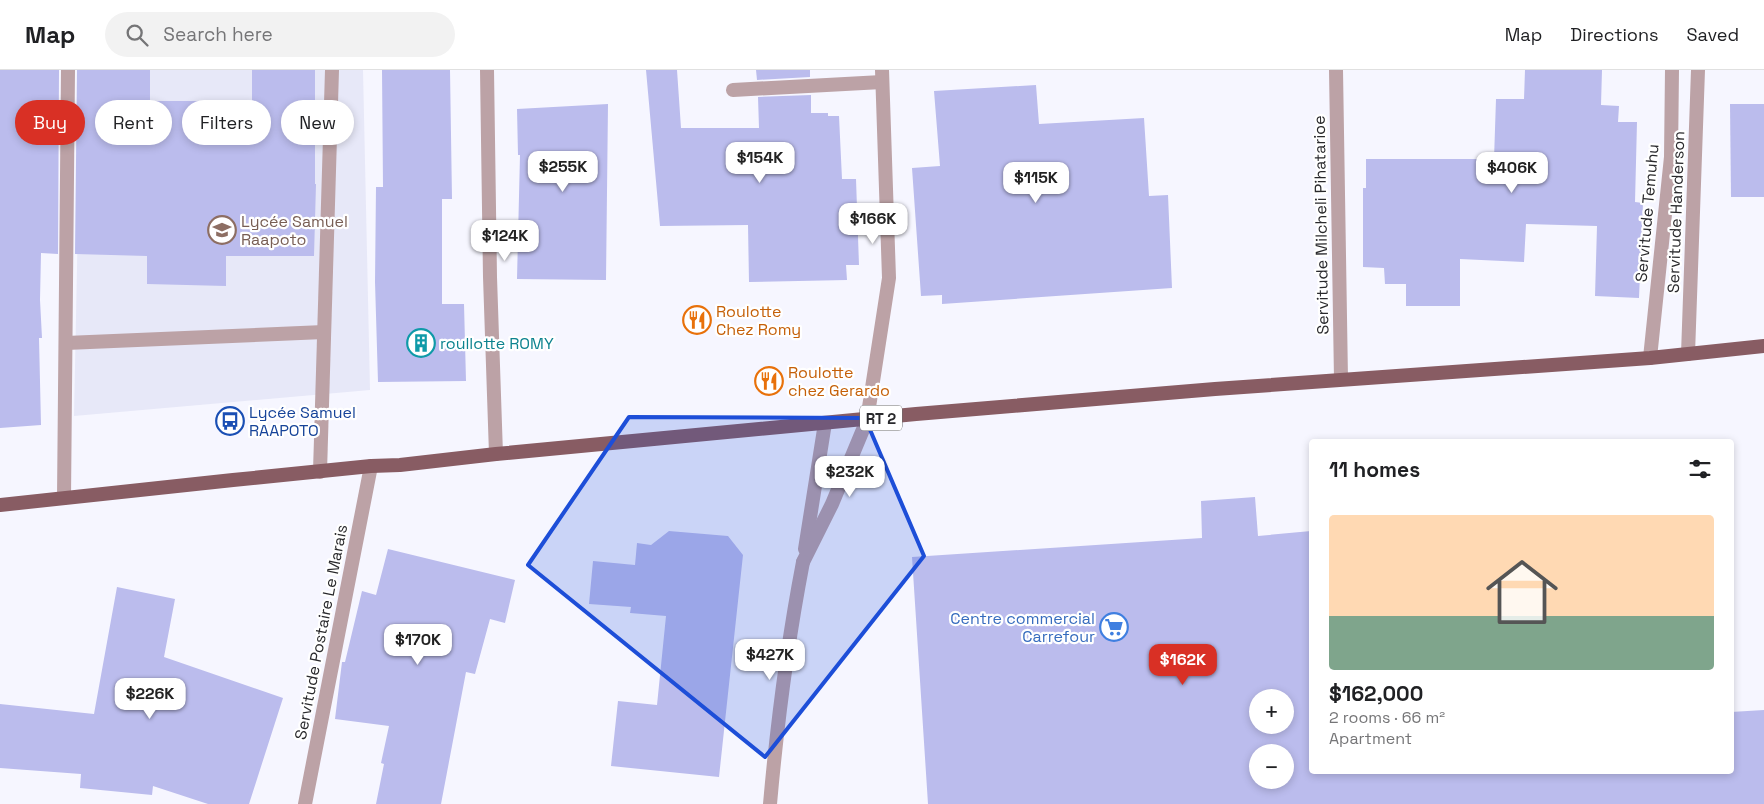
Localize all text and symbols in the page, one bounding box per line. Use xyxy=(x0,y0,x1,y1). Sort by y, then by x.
search box xyxy=(105,12,455,57)
text: Map xyxy=(25,19,75,50)
icon: search xyxy=(123,21,151,49)
text: Search here xyxy=(163,22,273,47)
text: Map xyxy=(1505,23,1542,46)
text: Directions xyxy=(1570,23,1659,46)
text: Saved xyxy=(1687,23,1739,46)
chip: Buy xyxy=(15,100,85,145)
chip: Rent xyxy=(95,100,172,145)
chip: Filters xyxy=(182,100,271,145)
chip: New xyxy=(281,100,354,145)
street label: Servitude Milcheli Pihatarioe xyxy=(1309,115,1333,335)
street label: Servitude Handerson xyxy=(1663,131,1689,293)
pin: $154K xyxy=(725,142,795,184)
street label: Servitude Temuhu xyxy=(1630,143,1664,283)
text: $154K xyxy=(737,147,783,168)
pin: $255K xyxy=(528,150,598,193)
pin: $406K xyxy=(1477,152,1547,194)
text: $255K xyxy=(539,156,587,177)
text: $406K xyxy=(1487,157,1537,178)
pin: $115K xyxy=(1001,162,1071,204)
text: $115K xyxy=(1014,167,1058,188)
pin: $166K xyxy=(838,202,908,245)
text: $166K xyxy=(850,208,896,229)
place label: Lycée Samuel Raapoto xyxy=(241,211,348,250)
school or university icon: Lycée Samuel Raapoto xyxy=(207,215,237,245)
pin: $124K xyxy=(470,220,540,262)
text: $124K xyxy=(482,225,528,246)
place label: Roulotte Chez Romy xyxy=(716,301,801,340)
restaurant icon: Roulotte Chez Romy xyxy=(682,305,712,335)
building icon: roullotte ROMY xyxy=(406,328,436,358)
place label: roullotte ROMY xyxy=(440,333,554,354)
place label: Roulotte chez Gerardo xyxy=(788,362,890,401)
restaurant icon: Roulotte chez Gerardo xyxy=(754,366,784,396)
place label: Lycée Samuel RAAPOTO xyxy=(249,402,356,441)
bus stop icon: Lycée Samuel RAAPOTO xyxy=(215,406,245,436)
road number: RT 2 xyxy=(860,406,902,430)
icon: filters xyxy=(1686,455,1714,483)
pin: $232K xyxy=(815,456,885,498)
text: 11 homes xyxy=(1329,456,1420,483)
text: $232K xyxy=(826,461,874,482)
street label: Servitude Postaire Le Marais xyxy=(290,523,352,741)
icon: home xyxy=(1477,547,1567,637)
place label: Centre commercial Carrefour xyxy=(950,608,1095,647)
supermarket icon: Centre commercial Carrefour xyxy=(1099,612,1129,642)
pin: $170K xyxy=(383,624,453,666)
text: $170K xyxy=(395,629,441,650)
pin: $427K xyxy=(735,638,805,681)
text: $427K xyxy=(746,644,794,665)
pin: $162K xyxy=(1148,644,1218,686)
text: $162K xyxy=(1160,649,1206,670)
pin: $226K xyxy=(115,678,185,720)
text: $162,000 xyxy=(1329,680,1423,707)
text: $226K xyxy=(126,683,174,704)
map controls xyxy=(1249,689,1294,789)
button: + xyxy=(1249,689,1294,734)
text: 2 rooms · 66 m² xyxy=(1329,707,1445,728)
text: Apartment xyxy=(1329,728,1412,749)
button: − xyxy=(1249,744,1294,789)

